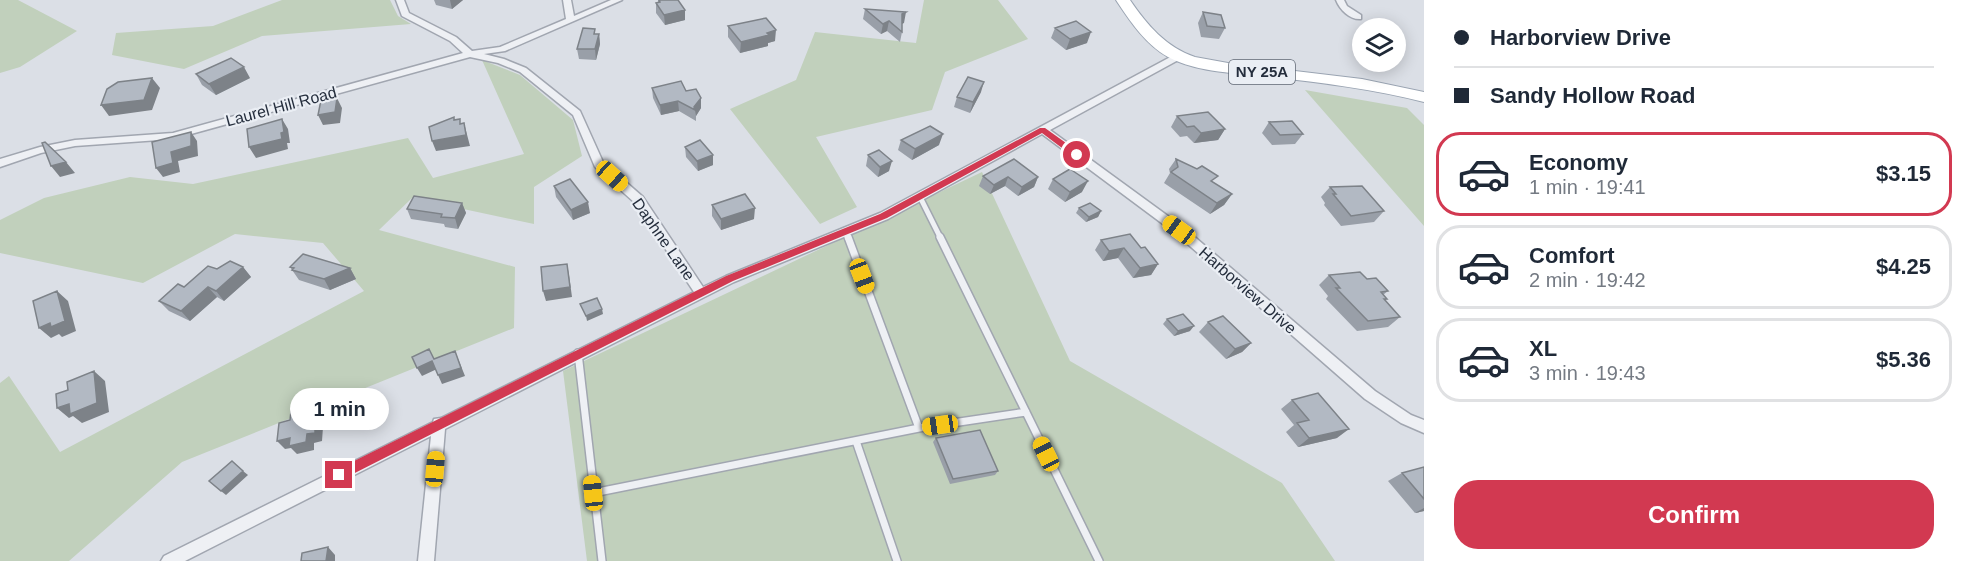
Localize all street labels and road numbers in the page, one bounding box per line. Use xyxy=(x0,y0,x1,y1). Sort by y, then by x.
road number: NY 25A xyxy=(1229,60,1295,84)
street label: Laurel Hill Road xyxy=(224,84,338,129)
street label: Daphne Lane xyxy=(629,195,698,284)
street label: Harborview Drive xyxy=(1196,244,1300,337)

